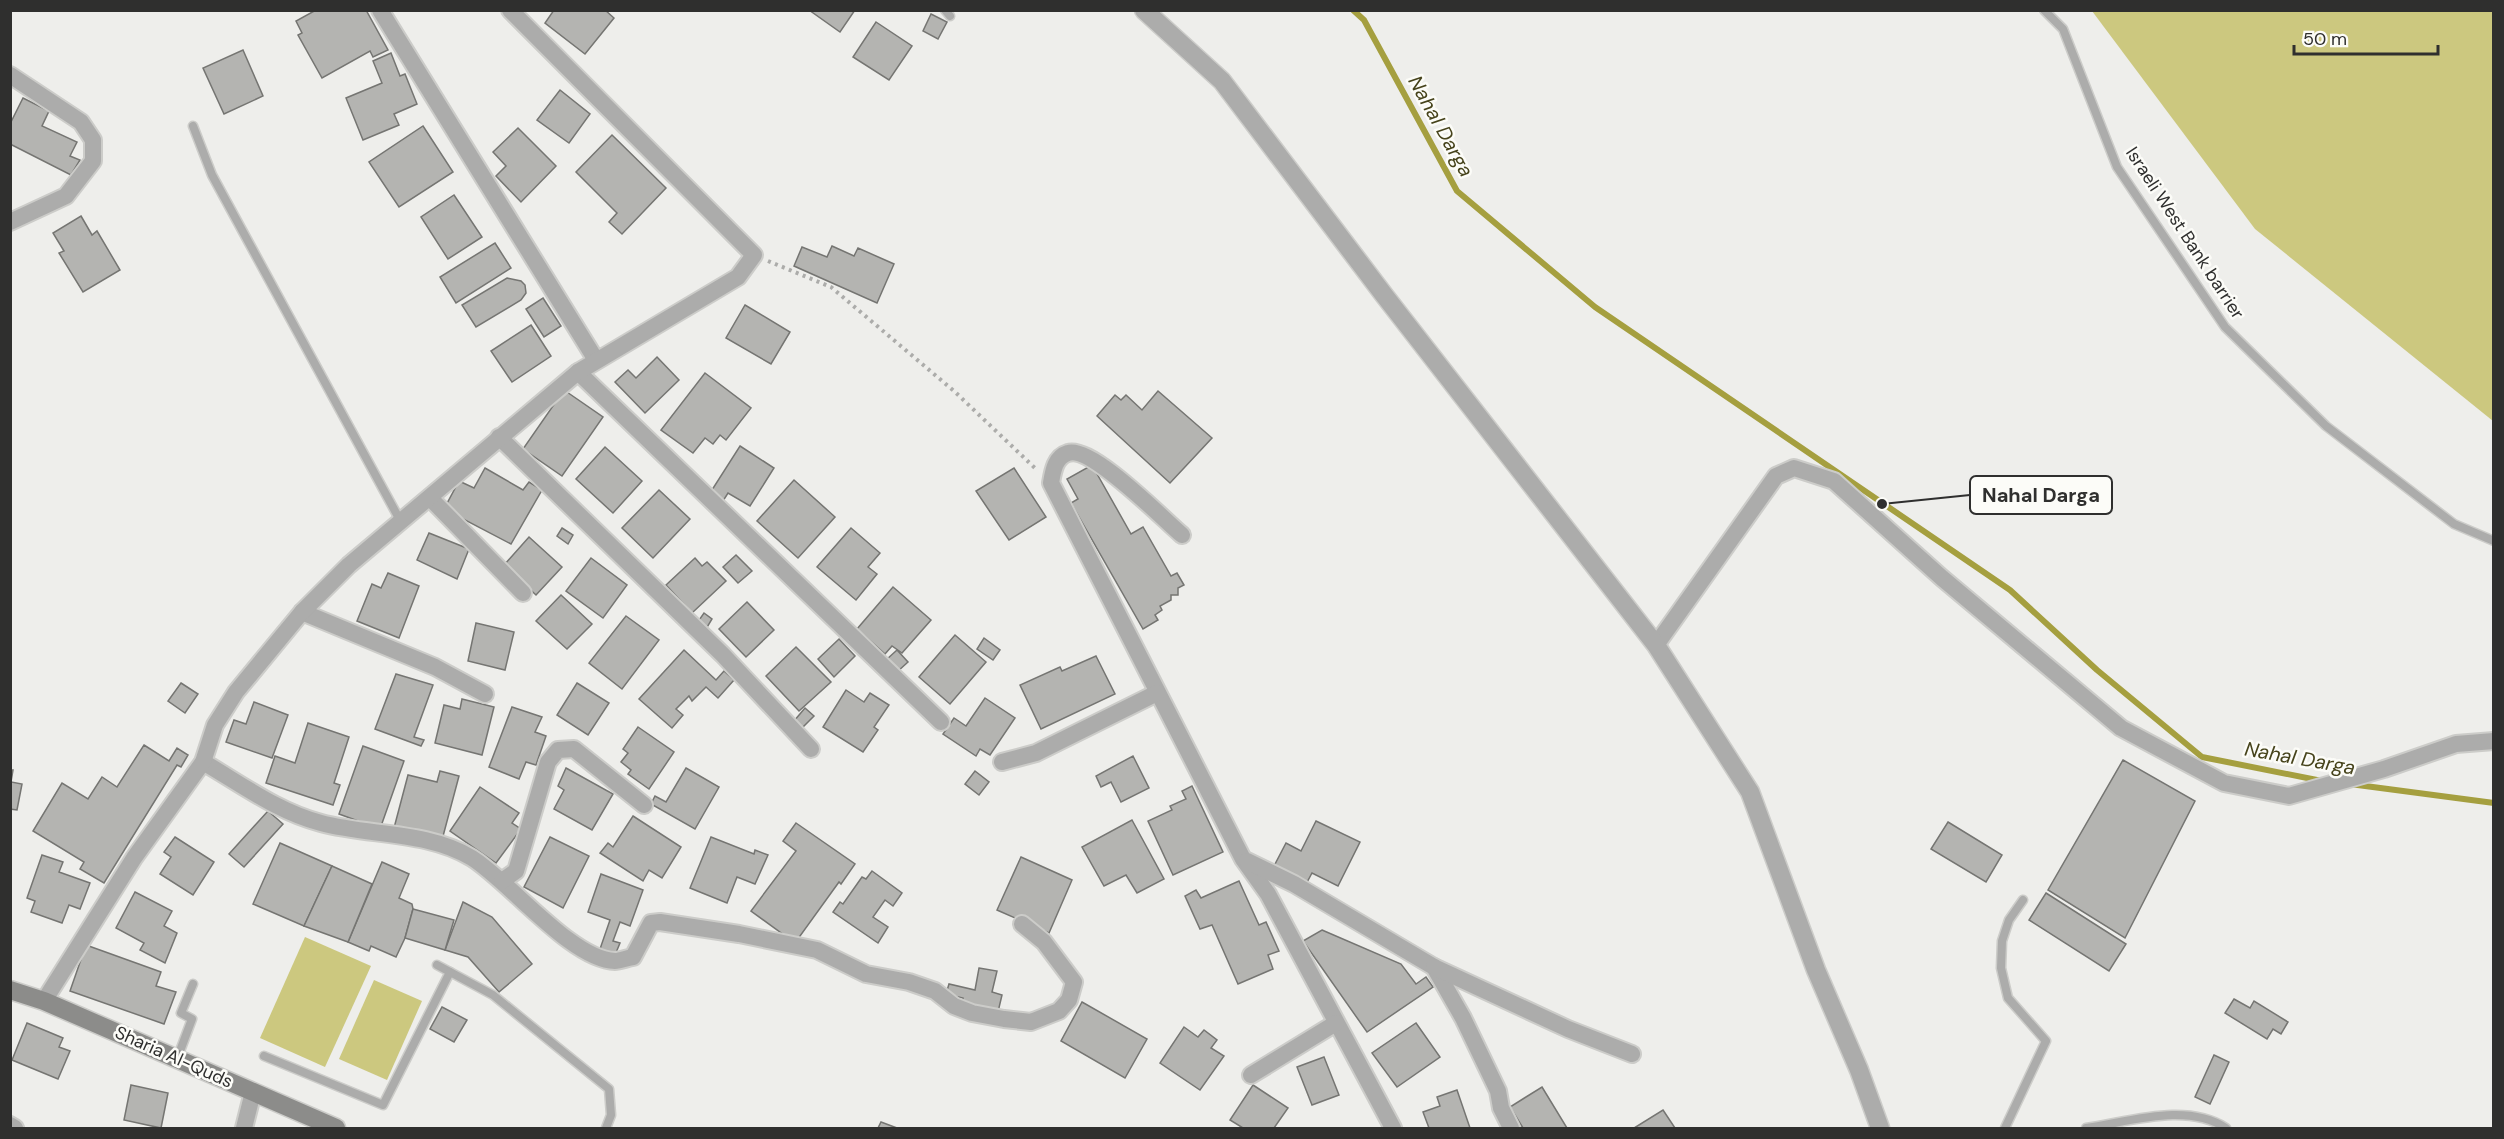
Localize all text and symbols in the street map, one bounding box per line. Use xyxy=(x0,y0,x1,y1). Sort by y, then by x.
scale bar xyxy=(2294,18,2438,56)
text: 50 m xyxy=(2303,27,2347,51)
water label: Nahal Darga xyxy=(1402,71,1480,181)
street label: Israeli West Bank barrier xyxy=(2120,142,2250,324)
callout: Nahal Darga xyxy=(1970,476,2112,514)
text: Nahal Darga xyxy=(1982,482,2100,508)
water label: Nahal Darga xyxy=(2243,735,2357,781)
street label: Sharia Al-Quds xyxy=(111,1020,237,1094)

